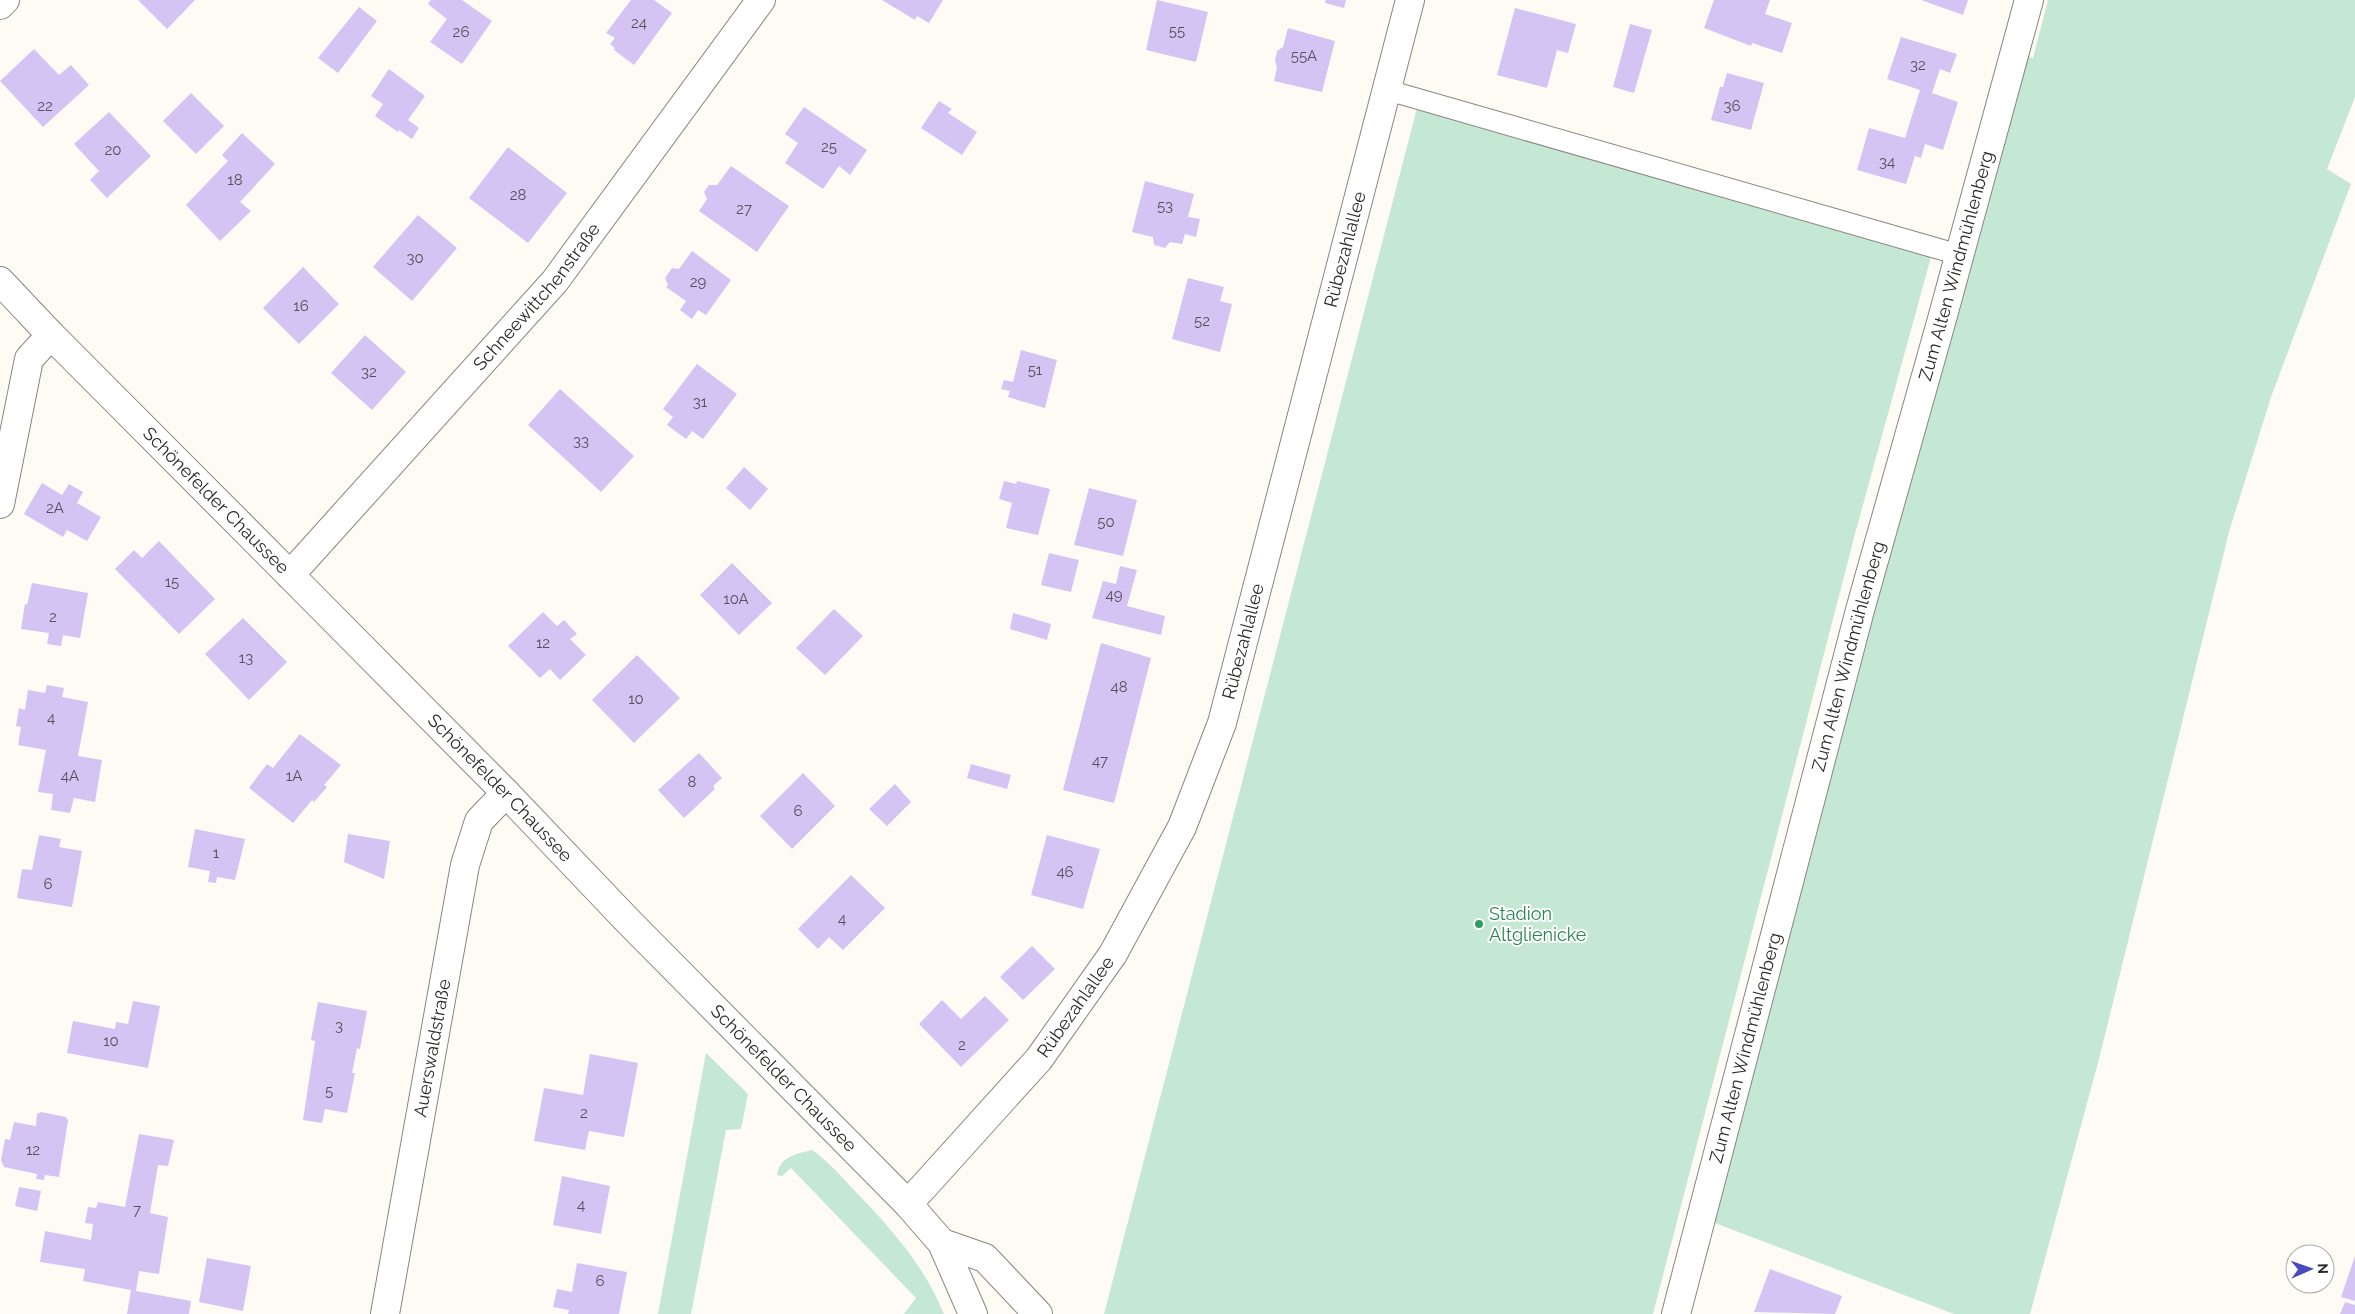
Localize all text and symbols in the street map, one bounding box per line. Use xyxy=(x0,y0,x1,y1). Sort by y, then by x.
house number: 24 xyxy=(631,14,647,32)
house number: 55 xyxy=(1169,22,1185,40)
house number: 26 xyxy=(453,23,469,41)
house number: 55A xyxy=(1291,47,1317,65)
house number: 32 xyxy=(1910,56,1926,74)
house number: 22 xyxy=(37,97,53,115)
house number: 36 xyxy=(1723,97,1741,115)
house number: 25 xyxy=(821,138,837,156)
house number: 20 xyxy=(105,141,122,159)
street label: Zum Alten Windmühlenberg xyxy=(1914,148,1997,383)
house number: 34 xyxy=(1879,153,1895,171)
house number: 18 xyxy=(227,171,243,189)
house number: 28 xyxy=(510,186,526,204)
street label: Rübezahlallee xyxy=(1320,189,1370,310)
house number: 53 xyxy=(1157,197,1173,215)
house number: 27 xyxy=(736,200,752,218)
street label: Schneewittchenstraße xyxy=(469,218,604,374)
house number: 30 xyxy=(406,249,424,267)
house number: 29 xyxy=(690,273,707,291)
house number: 16 xyxy=(293,297,309,315)
house number: 52 xyxy=(1194,312,1210,330)
house number: 51 xyxy=(1028,361,1043,379)
house number: 32 xyxy=(361,363,377,381)
house number: 31 xyxy=(693,393,708,411)
street label: Schönefelder Chaussee xyxy=(139,423,294,578)
house number: 33 xyxy=(573,432,589,450)
house number: 2A xyxy=(46,499,64,517)
house number: 50 xyxy=(1097,513,1115,531)
street label: Zum Alten Windmühlenberg xyxy=(1807,539,1889,774)
house number: 15 xyxy=(165,573,179,591)
street label: Rübezahlallee xyxy=(1218,581,1268,702)
house number: 49 xyxy=(1106,586,1123,604)
house number: 10A xyxy=(723,590,749,608)
house number: 2 xyxy=(49,608,57,626)
house number: 12 xyxy=(536,634,550,652)
house number: 13 xyxy=(239,649,253,667)
house number: 48 xyxy=(1110,678,1128,696)
house number: 10 xyxy=(628,690,644,708)
house number: 4 xyxy=(47,709,55,727)
street label: Schönefelder Chaussee xyxy=(424,709,577,866)
house number: 47 xyxy=(1092,752,1108,770)
house number: 4A xyxy=(61,767,79,785)
house number: 1A xyxy=(286,767,302,785)
house number: 8 xyxy=(688,773,697,791)
house number: 6 xyxy=(793,802,803,820)
house number: 1 xyxy=(213,844,220,862)
house number: 46 xyxy=(1056,863,1074,881)
house number: 6 xyxy=(43,875,53,893)
place label: Stadion Altglienicke xyxy=(1489,903,1587,945)
house number: 4 xyxy=(838,910,846,928)
marker: Stadion Altglienicke xyxy=(1473,918,1485,930)
street label: Zum Alten Windmühlenberg xyxy=(1705,930,1785,1165)
street label: Rübezahlallee xyxy=(1032,952,1118,1061)
street label: Auerswaldstraße xyxy=(409,977,455,1119)
street label: Schönefelder Chaussee xyxy=(707,1000,862,1156)
house number: 3 xyxy=(335,1017,343,1035)
house number: 10 xyxy=(103,1032,119,1050)
house number: 2 xyxy=(958,1036,966,1054)
house number: 5 xyxy=(325,1082,333,1100)
house number: 2 xyxy=(580,1104,588,1122)
house number: 12 xyxy=(26,1141,40,1159)
house number: 4 xyxy=(577,1196,585,1214)
house number: 7 xyxy=(133,1201,141,1219)
north arrow xyxy=(2285,1244,2335,1294)
text: N xyxy=(2315,1263,2331,1274)
house number: 6 xyxy=(595,1272,605,1290)

